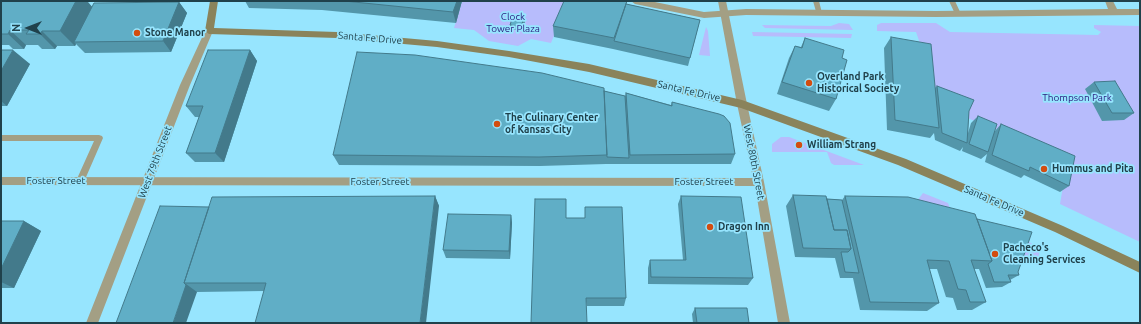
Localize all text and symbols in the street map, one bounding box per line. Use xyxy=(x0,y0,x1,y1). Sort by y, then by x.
north arrow xyxy=(8,8,48,48)
park label: Clock Tower Plaza xyxy=(486,11,540,34)
text: N xyxy=(10,24,22,32)
place label: Stone Manor xyxy=(145,27,205,39)
marker: Stone Manor xyxy=(132,28,142,38)
street label: Santa Fe Drive xyxy=(338,29,402,47)
place label: Overland Park Historical Society xyxy=(817,71,899,94)
street label: Santa Fe Drive xyxy=(656,78,722,104)
marker: Overland Park Historical Society xyxy=(804,78,814,88)
park label: Thompson Park xyxy=(1042,92,1112,104)
place label: The Culinary Center of Kansas City xyxy=(505,112,598,136)
marker: The Culinary Center of Kansas City xyxy=(492,119,502,129)
street label: West 80th Street xyxy=(741,123,767,201)
street label: West 79th Street xyxy=(136,124,174,200)
place label: William Strang xyxy=(807,139,876,151)
marker: William Strang xyxy=(794,140,804,150)
place label: Hummus and Pita xyxy=(1052,163,1134,175)
marker: Hummus and Pita xyxy=(1039,164,1049,174)
street label: Foster Street xyxy=(27,175,85,187)
street label: Foster Street xyxy=(351,176,409,188)
street label: Foster Street xyxy=(675,176,733,188)
street label: Santa Fe Drive xyxy=(962,183,1026,219)
place label: Dragon Inn xyxy=(718,221,770,233)
marker: Dragon Inn xyxy=(705,222,715,232)
place label: Pacheco's Cleaning Services xyxy=(1003,242,1086,266)
marker: Pacheco's Cleaning Services xyxy=(990,249,1000,259)

